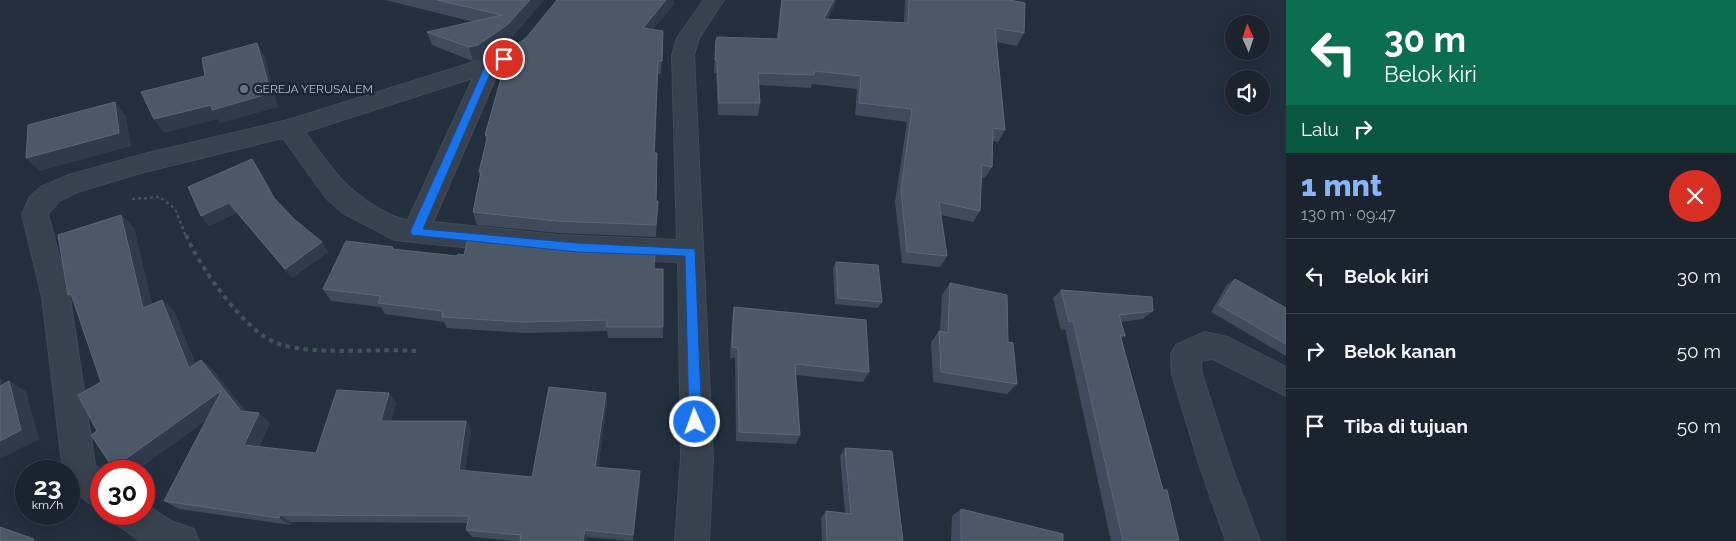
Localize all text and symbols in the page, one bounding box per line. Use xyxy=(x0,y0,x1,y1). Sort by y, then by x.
north arrow xyxy=(1225,15,1270,60)
map controls xyxy=(1225,15,1270,115)
text: 30 m xyxy=(1384,19,1466,60)
icon: left xyxy=(1301,20,1366,85)
pin xyxy=(483,38,525,80)
icon: arrive xyxy=(490,45,518,73)
text: Belok kiri xyxy=(1384,61,1477,87)
button: sound xyxy=(1225,70,1270,115)
place label: GEREJA YERUSALEM xyxy=(254,82,373,96)
marker: GEREJA YERUSALEM xyxy=(238,83,250,95)
icon: right xyxy=(1349,115,1377,143)
text: Lalu xyxy=(1301,118,1339,140)
text: 1 mnt xyxy=(1301,168,1382,203)
button: close xyxy=(1669,170,1721,222)
text: 130 m · 09:47 xyxy=(1301,205,1396,224)
icon: left xyxy=(1301,262,1329,290)
text: Belok kiri xyxy=(1344,265,1429,287)
text: 30 m xyxy=(1677,265,1721,287)
icon: right xyxy=(1301,337,1329,365)
text: Belok kanan xyxy=(1344,340,1456,362)
text: 50 m xyxy=(1677,340,1721,362)
position arrow xyxy=(668,395,720,447)
icon: arrive xyxy=(1301,412,1329,440)
text: Tiba di tujuan xyxy=(1344,415,1468,437)
text: 50 m xyxy=(1677,415,1721,437)
speed limit sign: 30 xyxy=(90,460,155,525)
text: 23 xyxy=(33,471,62,501)
text: km/h xyxy=(32,498,63,512)

